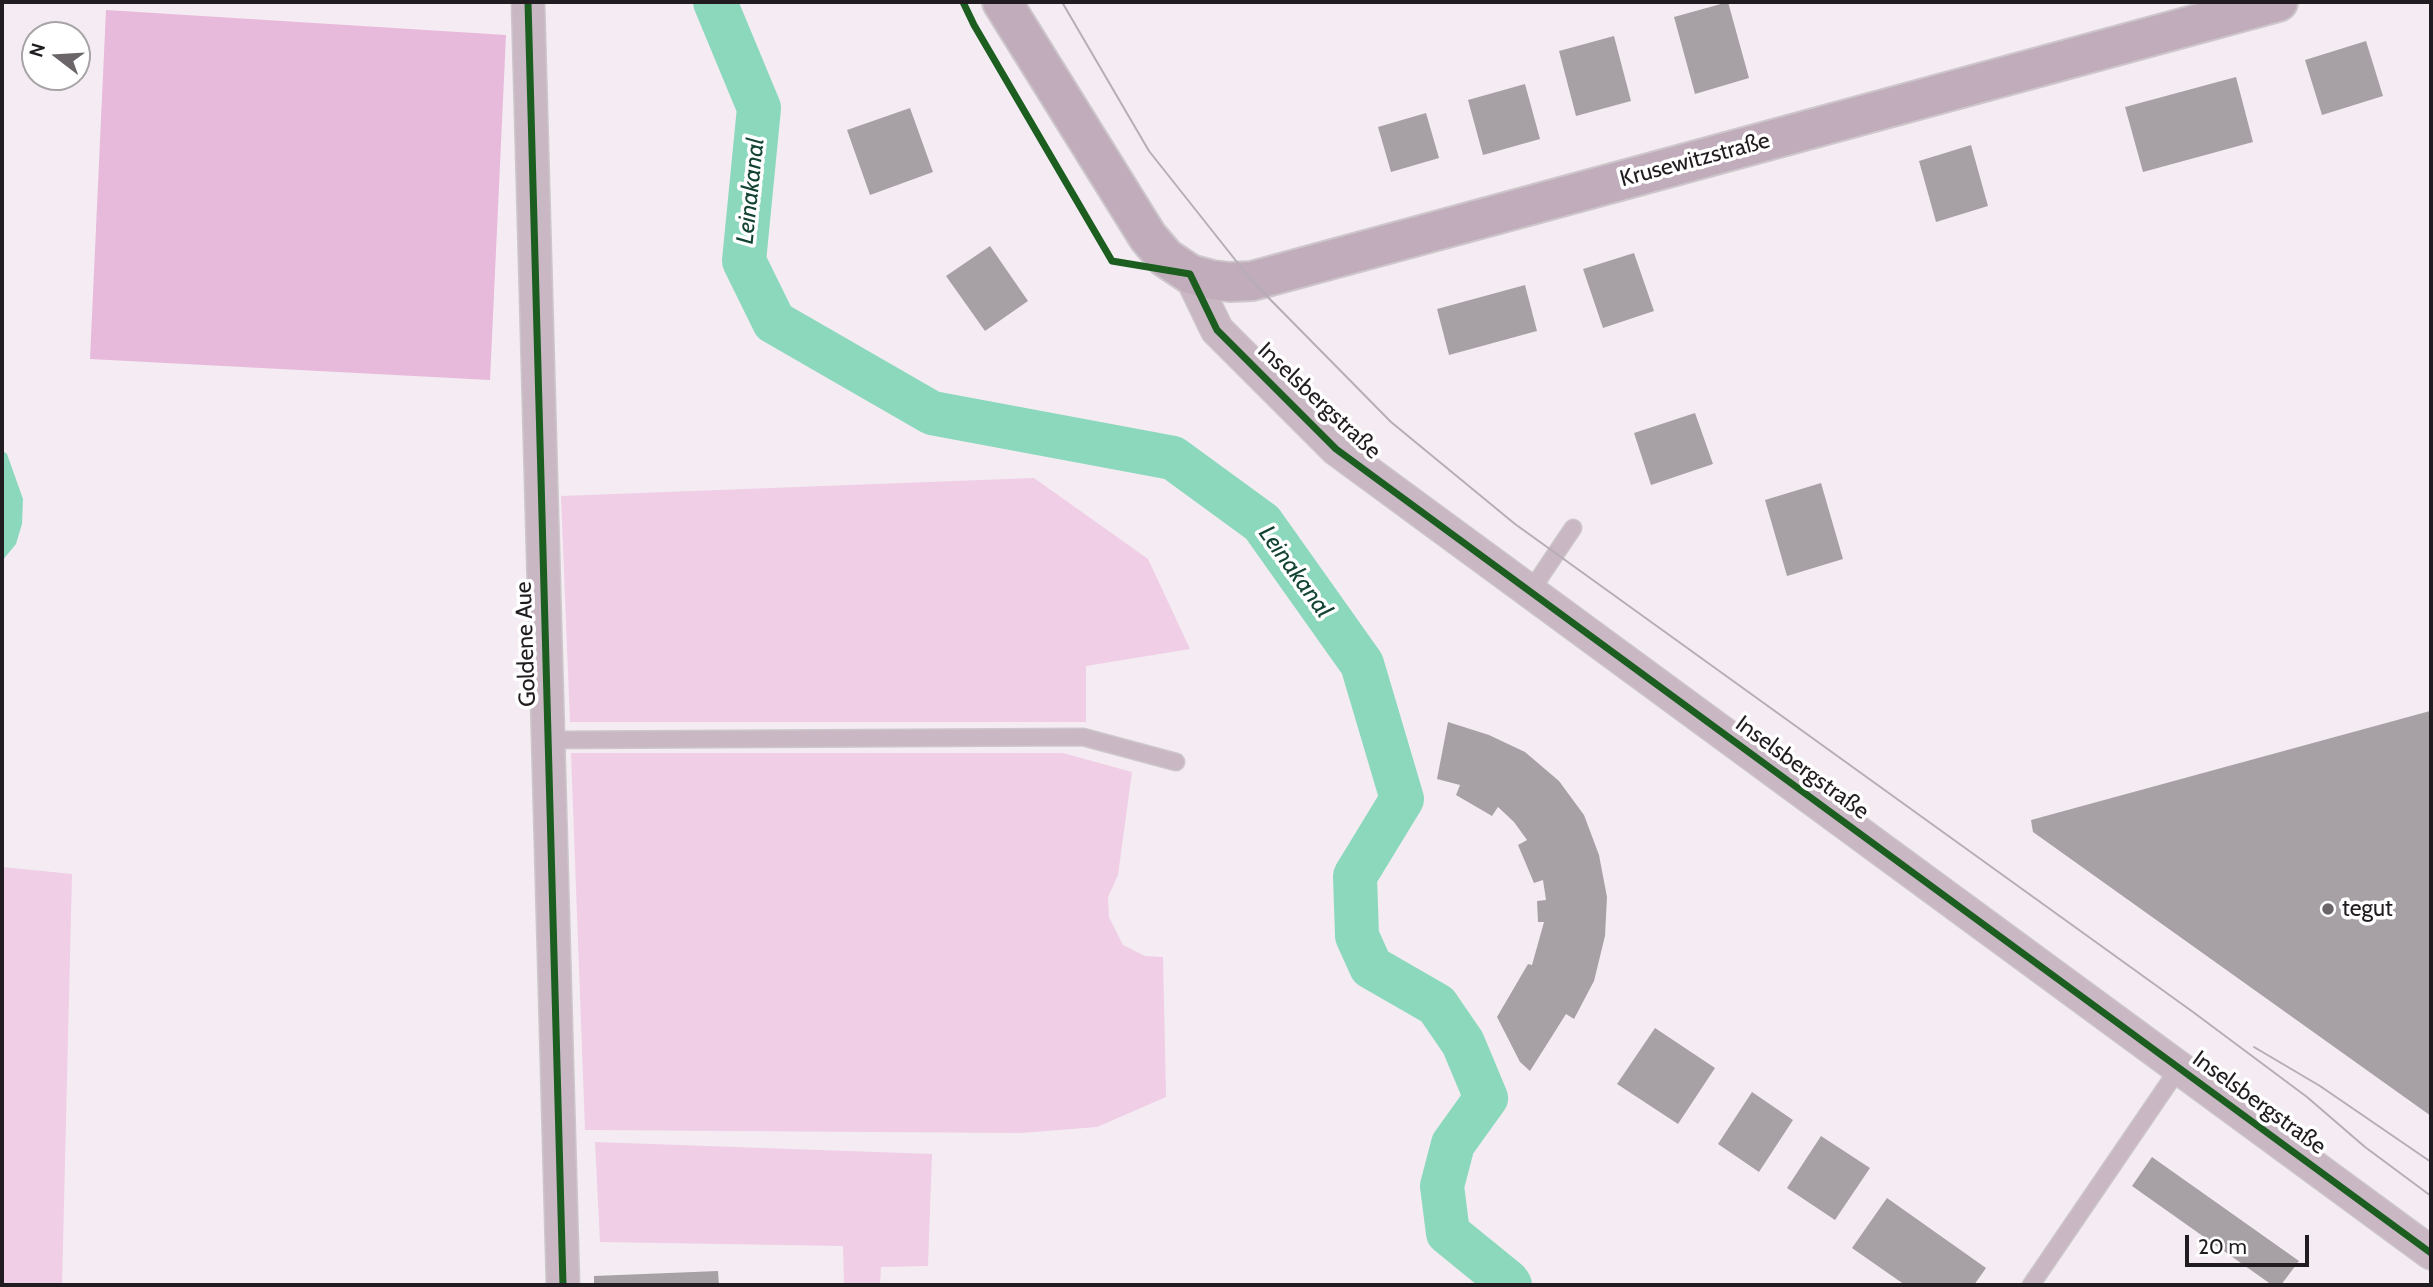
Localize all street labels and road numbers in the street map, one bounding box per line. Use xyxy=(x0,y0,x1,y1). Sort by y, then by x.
street label: Krusewitzstraße xyxy=(1617,127,1773,193)
street label: Inselsbergstraße xyxy=(1252,337,1386,465)
street label: Goldene Aue xyxy=(510,581,542,707)
street label: Inselsbergstraße xyxy=(1730,710,1874,826)
street label: Inselsbergstraße xyxy=(2187,1045,2331,1161)

